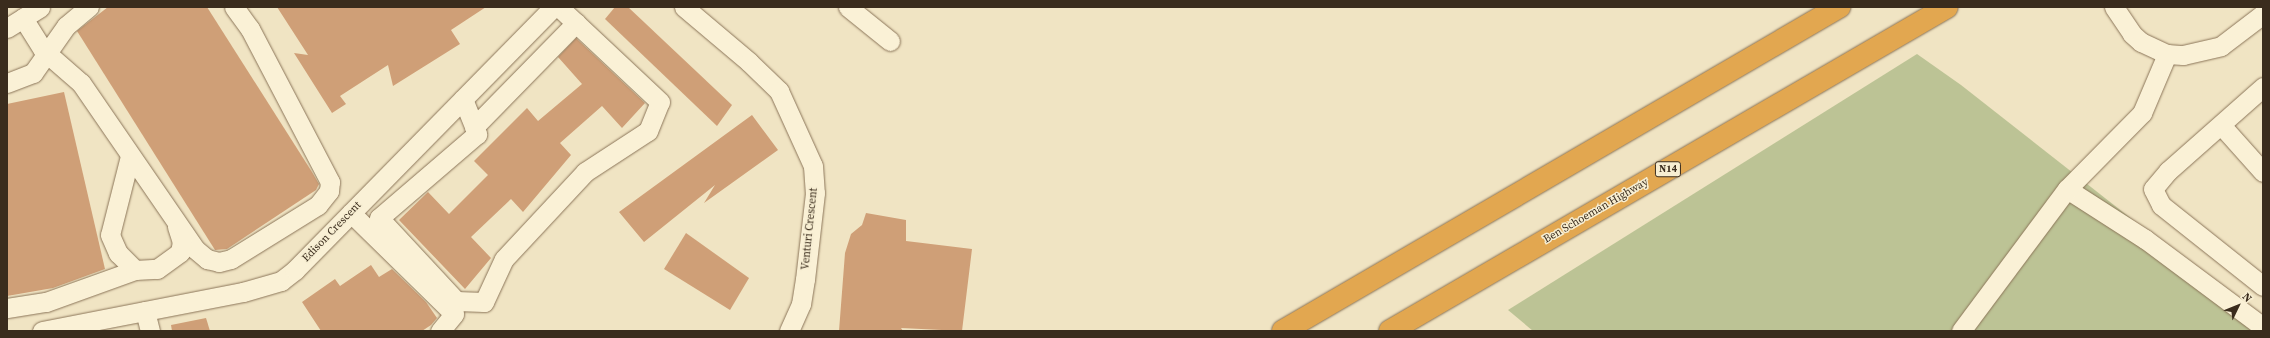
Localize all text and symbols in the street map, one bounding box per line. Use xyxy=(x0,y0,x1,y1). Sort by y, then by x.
road number: N14 xyxy=(1654,161,1682,177)
street label: Ben Schoeman Highway xyxy=(1541,176,1651,246)
street label: Venturi Crescent xyxy=(799,187,821,271)
street label: Edison Crescent xyxy=(300,199,364,265)
north arrow xyxy=(2218,286,2258,326)
text: N xyxy=(2239,289,2255,306)

